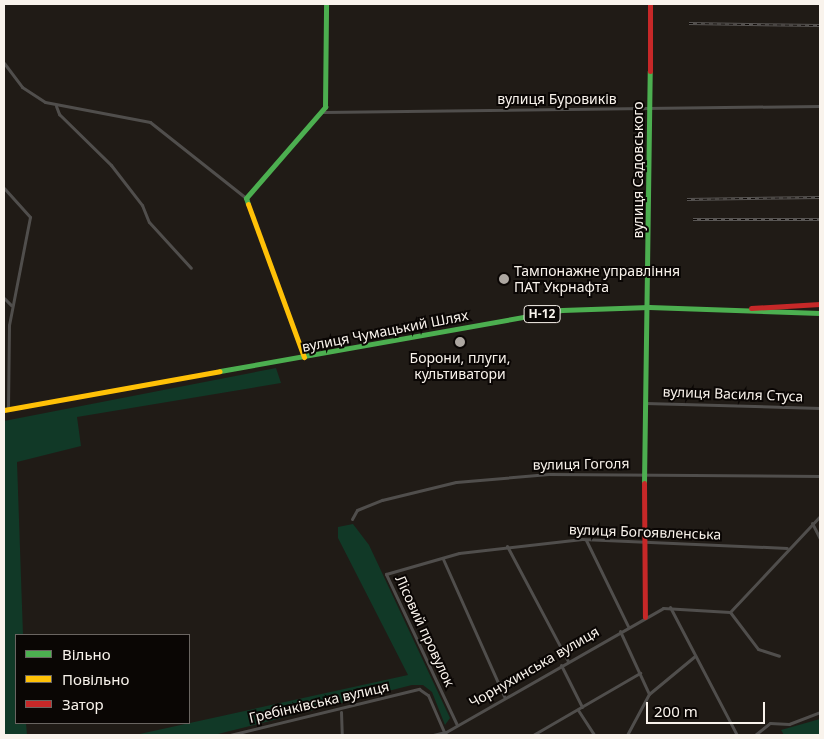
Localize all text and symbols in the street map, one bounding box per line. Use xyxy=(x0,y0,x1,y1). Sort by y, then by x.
street label: вулиця Буровиків xyxy=(497,91,617,107)
street label: вулиця Садовського xyxy=(630,101,646,239)
place label: Тампонажне управління ПАТ Укрнафта xyxy=(514,263,680,296)
marker: Тампонажне управління ПАТ Укрнафта xyxy=(498,273,510,285)
road number: Н-12 xyxy=(523,304,561,324)
street label: вулиця Чумацький Шлях xyxy=(300,307,470,355)
marker: Борони, плуги, культиватори xyxy=(454,336,466,348)
place label: Борони, плуги, культиватори xyxy=(410,350,510,382)
street label: вулиця Василя Стуса xyxy=(662,383,804,405)
street label: вулиця Гоголя xyxy=(532,455,630,473)
street label: вулиця Богоявленська xyxy=(569,521,721,543)
street label: Лісовий провулок xyxy=(392,573,458,689)
street label: Чорнухинська вулиця xyxy=(466,623,602,711)
legend xyxy=(15,634,190,724)
text: Вільно xyxy=(62,644,111,664)
text: Повільно xyxy=(62,669,129,689)
street label: Гребінківська вулиця xyxy=(247,678,391,726)
scale bar xyxy=(649,692,768,724)
text: Затор xyxy=(62,694,104,714)
text: 200 m xyxy=(654,701,698,721)

